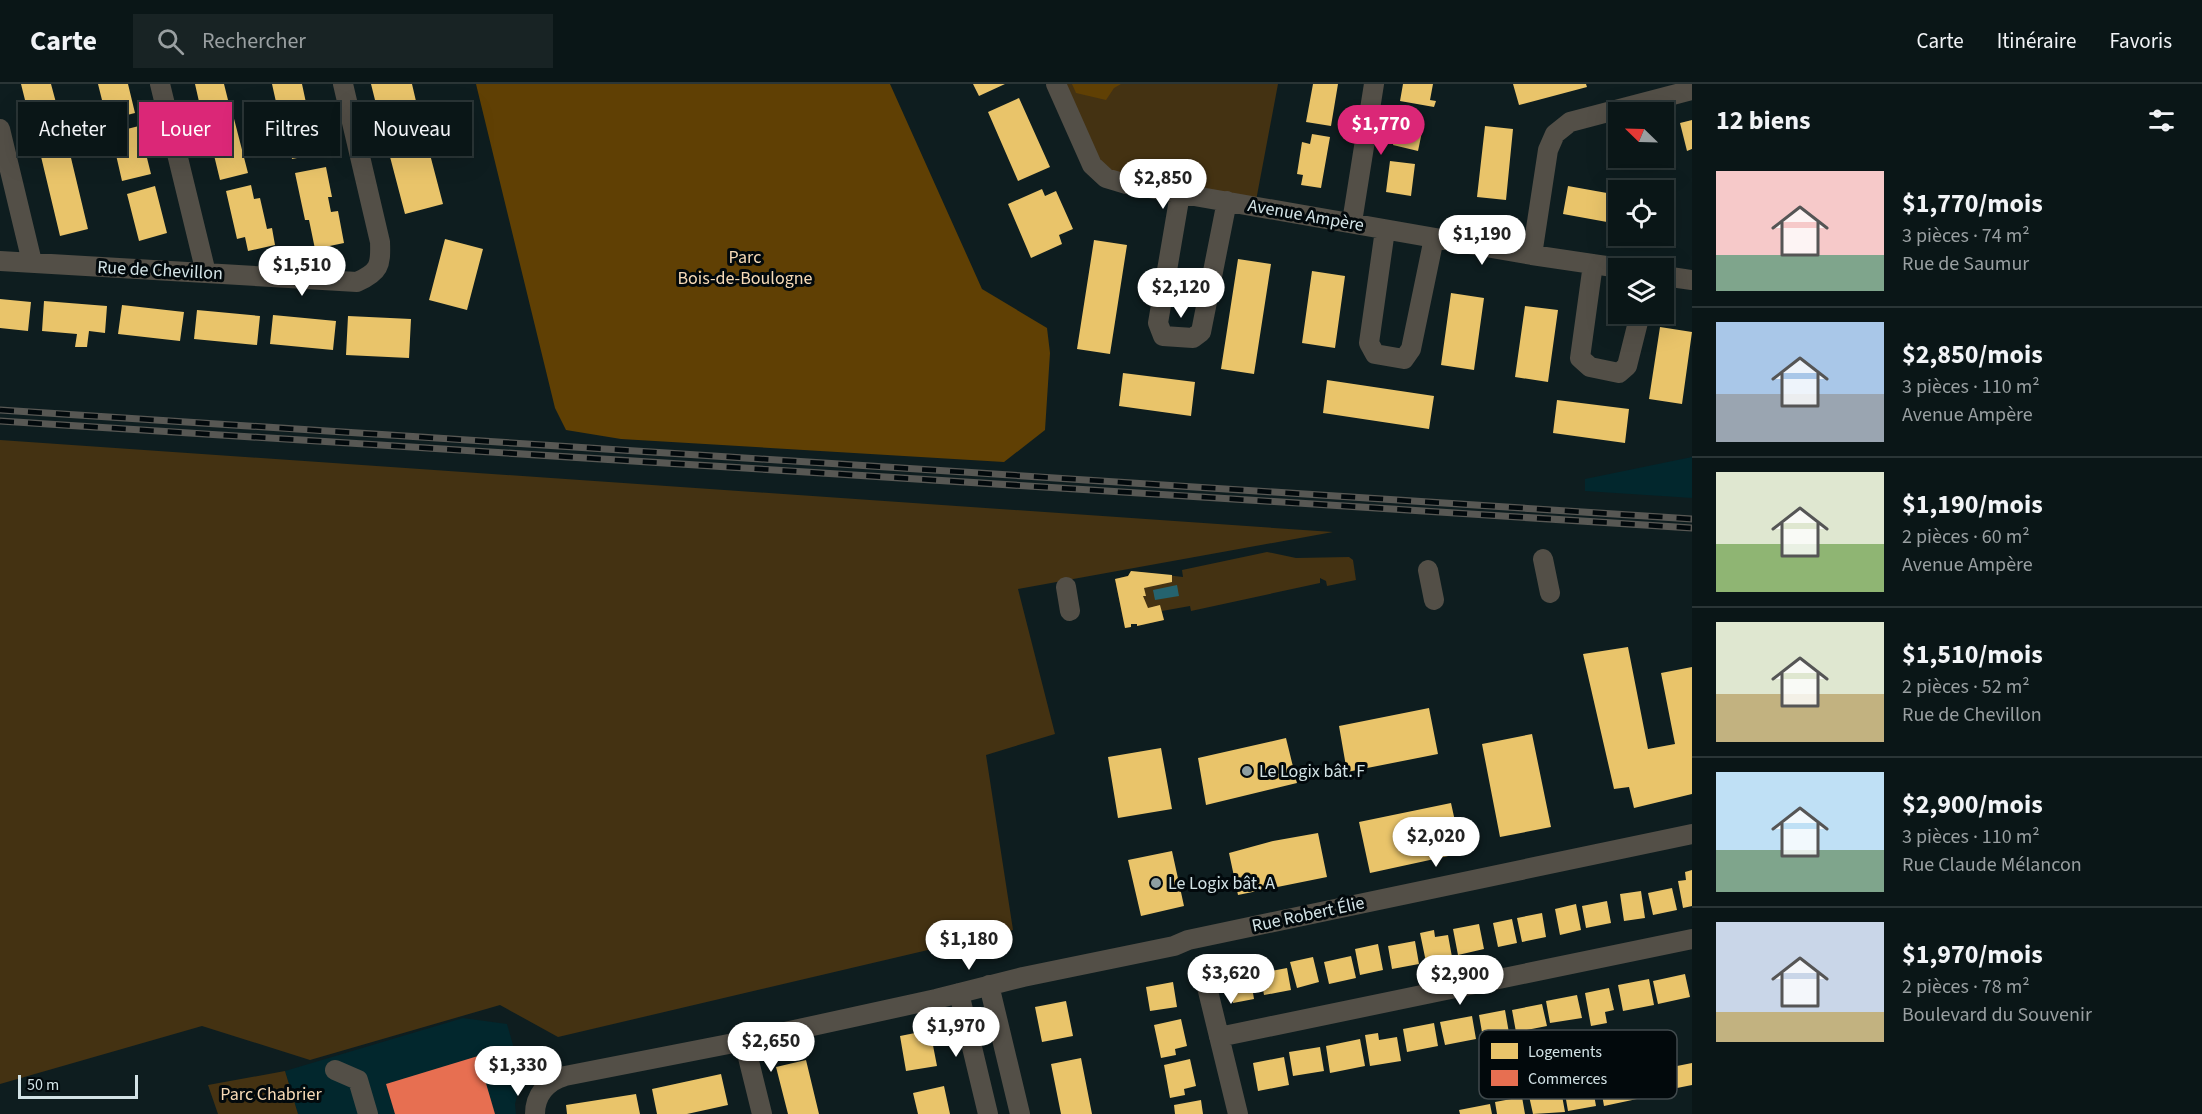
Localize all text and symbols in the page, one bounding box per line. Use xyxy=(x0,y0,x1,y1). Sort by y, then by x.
search box xyxy=(133,14,553,68)
text: Carte xyxy=(30,21,97,61)
icon: search xyxy=(154,25,187,58)
text: Rechercher xyxy=(202,25,306,57)
text: Carte xyxy=(1917,26,1964,56)
text: Itinéraire xyxy=(1997,26,2076,56)
text: Favoris xyxy=(2109,26,2172,56)
chip: Acheter xyxy=(18,102,127,156)
chip: Louer xyxy=(139,102,232,156)
chip: Filtres xyxy=(244,102,340,156)
chip: Nouveau xyxy=(352,102,472,156)
north arrow xyxy=(1608,102,1674,168)
map controls xyxy=(1608,102,1674,324)
text: 12 biens xyxy=(1716,102,1811,139)
icon: filters xyxy=(2145,104,2178,137)
pin: $1,770 xyxy=(1332,105,1430,156)
text: $1,770 xyxy=(1352,110,1410,138)
pin: $2,850 xyxy=(1114,159,1212,210)
text: $2,850 xyxy=(1134,164,1192,192)
button: locate xyxy=(1608,180,1674,246)
text: $1,770/mois xyxy=(1902,185,2043,222)
street label: Avenue Ampère xyxy=(1246,193,1366,238)
icon: home xyxy=(1764,195,1836,267)
pin: $1,190 xyxy=(1433,215,1531,266)
text: $1,190 xyxy=(1453,220,1511,248)
text: 3 pièces · 74 m² xyxy=(1902,222,2030,250)
park label: Parc Bois-de-Boulogne xyxy=(677,245,813,291)
pin: $1,510 xyxy=(253,246,351,297)
text: Rue de Saumur xyxy=(1902,250,2029,278)
text: $1,510 xyxy=(273,251,331,279)
street label: Rue de Chevillon xyxy=(97,255,223,286)
button: layers xyxy=(1608,258,1674,324)
pin: $2,120 xyxy=(1132,268,1230,319)
text: $2,120 xyxy=(1152,273,1210,301)
text: $2,850/mois xyxy=(1902,336,2043,373)
icon: home xyxy=(1764,346,1836,418)
text: 3 pièces · 110 m² xyxy=(1902,373,2040,401)
text: Avenue Ampère xyxy=(1902,401,2033,429)
text: $1,190/mois xyxy=(1902,486,2043,523)
icon: home xyxy=(1764,496,1836,568)
text: 2 pièces · 60 m² xyxy=(1902,523,2030,551)
text: Avenue Ampère xyxy=(1902,551,2033,579)
text: $1,510/mois xyxy=(1902,636,2043,673)
icon: home xyxy=(1764,646,1836,718)
text: 2 pièces · 52 m² xyxy=(1902,673,2030,701)
text: Rue de Chevillon xyxy=(1902,701,2042,729)
place label: Le Logix bât. F xyxy=(1259,759,1365,784)
marker: Le Logix bât. F xyxy=(1240,764,1254,778)
text: $2,900/mois xyxy=(1902,786,2043,823)
icon: home xyxy=(1764,796,1836,868)
pin: $2,020 xyxy=(1387,817,1485,868)
text: $2,020 xyxy=(1407,822,1465,850)
text: 3 pièces · 110 m² xyxy=(1902,823,2040,851)
text: Rue Claude Mélancon xyxy=(1902,851,2082,879)
place label: Le Logix bât. A xyxy=(1168,871,1275,896)
marker: Le Logix bât. A xyxy=(1149,876,1163,890)
street label: Rue Robert Élie xyxy=(1249,890,1367,939)
pin: $1,180 xyxy=(920,920,1018,971)
text: $1,180 xyxy=(940,925,998,953)
text: $1,970/mois xyxy=(1902,936,2043,973)
icon: home xyxy=(1764,946,1836,1018)
pin: $3,620 xyxy=(1182,954,1280,1005)
pin: $2,900 xyxy=(1411,955,1509,1006)
text: $3,620 xyxy=(1202,959,1260,987)
text: $2,900 xyxy=(1431,960,1489,988)
text: 2 pièces · 78 m² xyxy=(1902,973,2030,1001)
text: Boulevard du Souvenir xyxy=(1902,1001,2092,1029)
pin: $1,970 xyxy=(907,1007,1005,1058)
text: $1,970 xyxy=(927,1012,985,1040)
pin: $2,650 xyxy=(722,1022,820,1073)
text: $2,650 xyxy=(742,1027,800,1055)
legend xyxy=(1479,1030,1677,1099)
text: Logements xyxy=(1528,1041,1602,1063)
pin: $1,330 xyxy=(469,1046,567,1097)
text: $1,330 xyxy=(489,1051,547,1079)
text: Commerces xyxy=(1528,1068,1608,1090)
scale bar xyxy=(18,1072,138,1100)
text: 50 m xyxy=(27,1074,59,1096)
park label: Parc Chabrier xyxy=(220,1082,322,1107)

